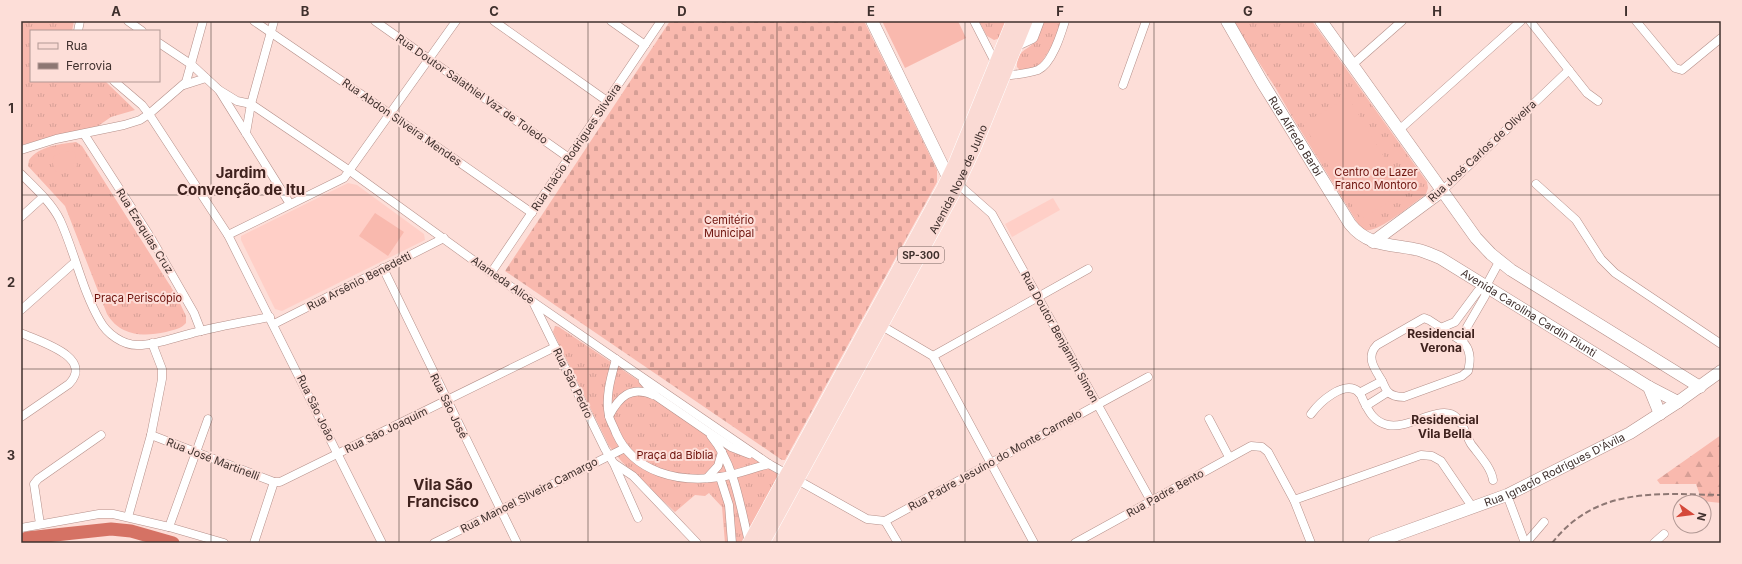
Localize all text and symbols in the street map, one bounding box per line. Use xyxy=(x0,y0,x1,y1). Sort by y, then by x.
text: A xyxy=(111,3,121,19)
text: B xyxy=(301,3,310,19)
text: C xyxy=(489,3,499,19)
text: D xyxy=(677,3,687,19)
text: E xyxy=(867,3,875,19)
text: F xyxy=(1056,3,1064,19)
text: G xyxy=(1243,3,1253,19)
text: H xyxy=(1432,3,1442,19)
text: I xyxy=(1624,3,1628,19)
legend xyxy=(30,30,160,82)
street label: Rua Doutor Salathiel Vaz de Toledo xyxy=(393,31,551,147)
text: Rua xyxy=(66,38,88,53)
text: Ferrovia xyxy=(66,58,112,73)
street label: Rua Abdon Silveira Mendes xyxy=(339,75,465,169)
street label: Rua Inácio Rodrigues Silveira xyxy=(528,81,624,213)
street label: Rua Alfredo Barbi xyxy=(1266,94,1326,179)
street label: Rua José Carlos de Oliveira xyxy=(1425,97,1539,205)
text: 1 xyxy=(8,100,14,116)
street label: Avenida Nove de Julho xyxy=(926,122,990,236)
district label: Jardim Convenção de Itu xyxy=(177,163,305,199)
park label: Centro de Lazer Franco Montoro xyxy=(1334,165,1418,192)
street label: Rua Ezequias Cruz xyxy=(113,186,177,276)
park label: Cemitério Municipal xyxy=(704,213,755,240)
road number: SP-300 xyxy=(898,247,944,263)
street label: Rua Arsênio Benedetti xyxy=(305,249,413,313)
street label: Alameda Alice xyxy=(469,253,537,307)
street label: Avenida Carolina Cardin Piunti xyxy=(1458,266,1599,360)
street label: Rua Doutor Benjamim Simon xyxy=(1018,269,1102,405)
text: 2 xyxy=(7,274,15,290)
park label: Praça Periscópio xyxy=(94,291,182,305)
district label: Residencial Verona xyxy=(1407,326,1475,355)
street label: Rua São Pedro xyxy=(550,346,596,421)
street label: Rua São José xyxy=(427,371,471,441)
street label: Rua São João xyxy=(294,373,338,444)
street label: Rua São Joaquim xyxy=(342,404,430,456)
street label: Rua Padre Jesuíno do Monte Carmelo xyxy=(906,406,1085,514)
district label: Residencial Vila Bella xyxy=(1411,412,1479,441)
street label: Rua Ignacio Rodrigues D'Ávila xyxy=(1482,430,1627,510)
street label: Rua José Martinelli xyxy=(164,435,262,483)
text: 3 xyxy=(7,447,15,463)
park label: Praça da Bíblia xyxy=(636,448,714,462)
street label: Rua Manoel Silveira Camargo xyxy=(458,454,600,536)
street label: Rua Padre Bento xyxy=(1124,466,1207,520)
district label: Vila São Francisco xyxy=(407,475,479,511)
north arrow xyxy=(1672,494,1712,534)
text: N xyxy=(1694,511,1710,522)

